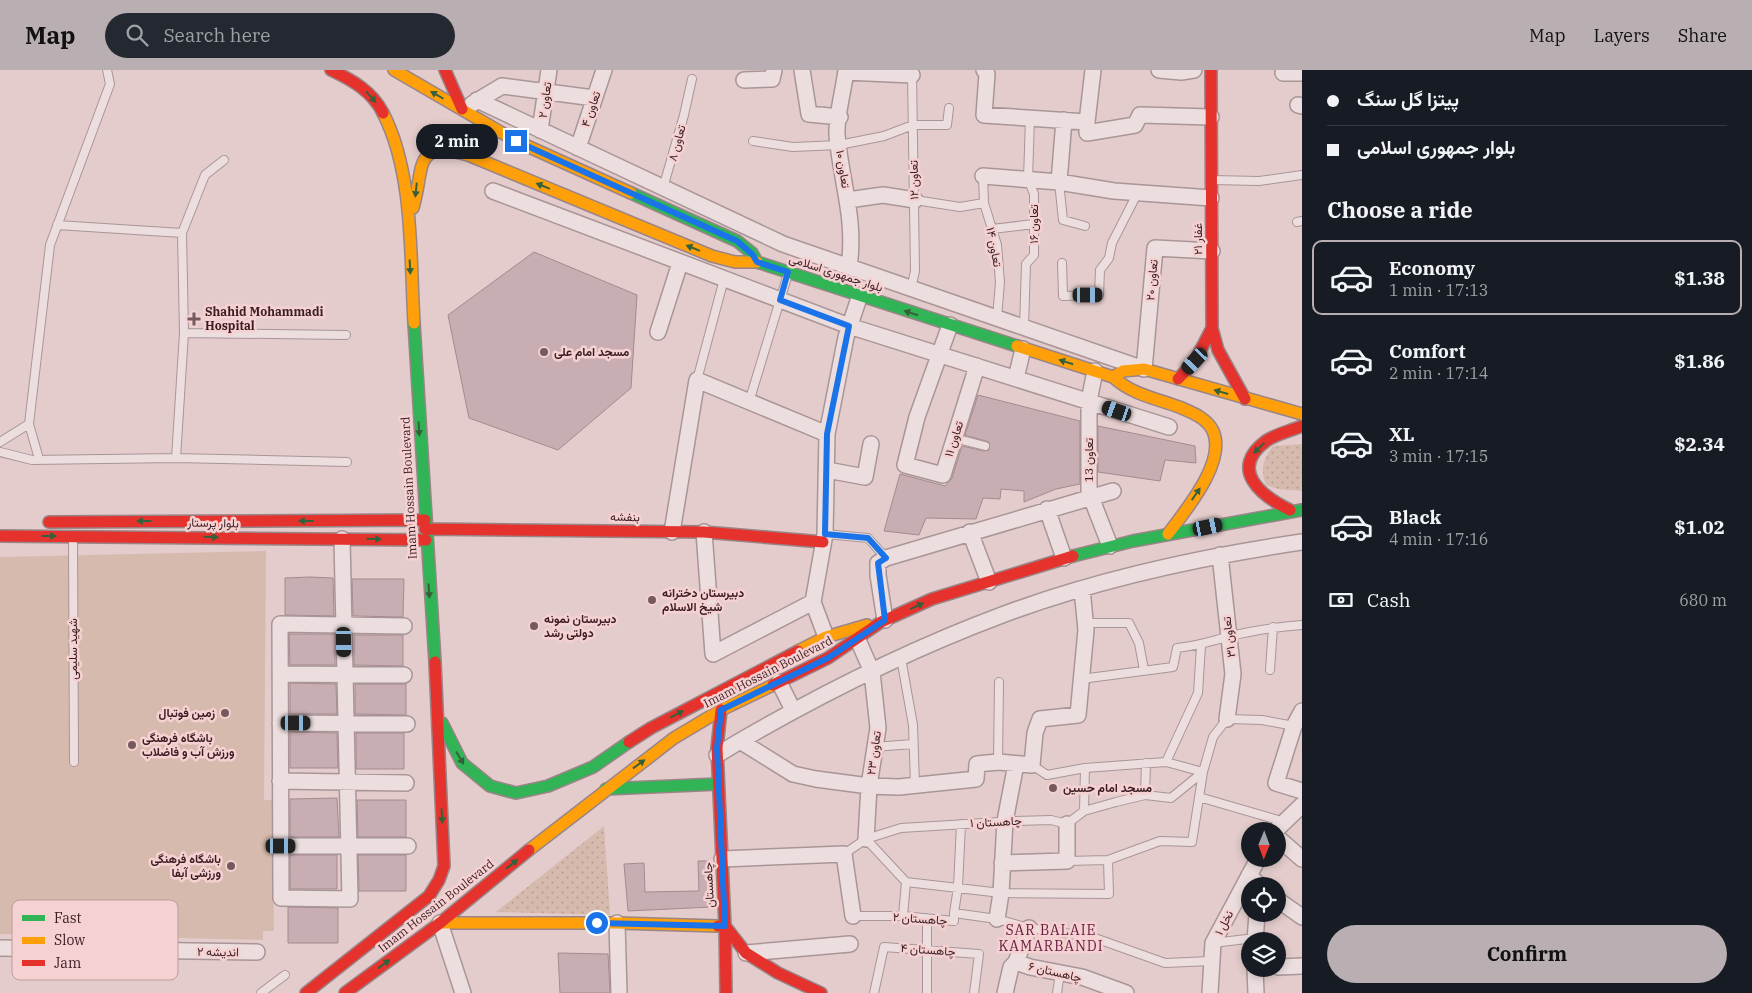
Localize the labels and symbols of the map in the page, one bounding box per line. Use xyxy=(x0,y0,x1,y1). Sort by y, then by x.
street label: تعاون ۲ xyxy=(535,81,555,119)
street label: تعاون ۴ xyxy=(577,89,605,129)
one-way arrow xyxy=(365,91,377,103)
one-way arrow xyxy=(430,91,444,99)
street label: تعاون ۸ xyxy=(664,123,690,163)
callout: 2 min xyxy=(416,124,498,158)
route end xyxy=(505,130,527,152)
street label: تعاون ۱۰ xyxy=(832,149,854,190)
street label: تعاون ۱۲ xyxy=(906,160,922,200)
one-way arrow xyxy=(536,182,550,190)
one-way arrow xyxy=(412,183,420,199)
street label: تعاون ۱۶ xyxy=(1026,204,1042,244)
street label: غفار ۲۱ xyxy=(1190,223,1206,255)
street label: تعاون ۱۴ xyxy=(982,226,1006,269)
one-way arrow xyxy=(686,244,700,252)
street label: بلوار جمهوری اسلامی xyxy=(787,250,885,296)
street label: تعاون ۲۰ xyxy=(1142,258,1162,301)
one-way arrow xyxy=(407,259,415,275)
car xyxy=(1073,288,1103,303)
place label: Shahid Mohammadi Hospital xyxy=(205,304,324,333)
one-way arrow xyxy=(903,308,918,316)
marker: Shahid Mohammadi Hospital xyxy=(187,312,201,326)
place label: مسجد امام علی xyxy=(554,344,630,360)
car xyxy=(1179,345,1210,377)
marker: مسجد امام علی xyxy=(538,346,550,358)
one-way arrow xyxy=(1058,357,1073,365)
one-way arrow xyxy=(1214,387,1229,395)
car xyxy=(1100,399,1133,423)
street label: Imam Hossain Boulevard xyxy=(397,416,420,560)
street label: تعاون ۱۱ xyxy=(941,419,967,459)
one-way arrow xyxy=(416,421,424,437)
street label: تعاون 13 xyxy=(1081,438,1097,482)
one-way arrow xyxy=(1253,442,1265,454)
one-way arrow xyxy=(1191,487,1201,501)
street label: بنفشه xyxy=(610,509,640,524)
street label: بلوار پرستار xyxy=(186,515,239,531)
one-way arrow xyxy=(135,517,151,525)
one-way arrow xyxy=(298,517,314,525)
car xyxy=(1191,517,1224,537)
one-way arrow xyxy=(41,532,57,540)
one-way arrow xyxy=(203,533,219,541)
one-way arrow xyxy=(366,535,382,543)
one-way arrow xyxy=(426,583,434,599)
place label: دبیرستان دخترانه شیخ الاسلام xyxy=(662,585,744,615)
marker: دبیرستان دخترانه شیخ الاسلام xyxy=(646,594,658,606)
one-way arrow xyxy=(910,602,924,610)
place label: دبیرستان نمونه دولتی رشد xyxy=(544,611,617,641)
street label: تعاون ۳۱ xyxy=(1219,615,1239,658)
street label: شهید سلیمی xyxy=(65,618,81,680)
marker: دبیرستان نمونه دولتی رشد xyxy=(528,620,540,632)
car xyxy=(336,627,351,657)
street label: Imam Hossain Boulevard xyxy=(701,632,835,711)
place label: زمین فوتبال xyxy=(159,705,215,721)
marker: زمین فوتبال xyxy=(219,707,231,719)
one-way arrow xyxy=(670,710,685,718)
car xyxy=(281,716,311,731)
place label: باشگاه فرهنگی ورزش آب و فاضلاب xyxy=(142,730,235,760)
street label: تعاون ۲۳ xyxy=(863,730,885,776)
marker: باشگاه فرهنگی ورزش آب و فاضلاب xyxy=(126,739,138,751)
one-way arrow xyxy=(456,751,465,765)
one-way arrow xyxy=(632,758,645,769)
place label: مسجد امام حسین xyxy=(1063,780,1153,796)
marker: مسجد امام حسین xyxy=(1047,782,1059,794)
one-way arrow xyxy=(439,808,447,824)
street label: چاهستان ۱ xyxy=(970,813,1022,831)
north arrow xyxy=(1241,822,1286,868)
car xyxy=(266,839,296,854)
place label: باشگاه فرهنگی ورزشی آبفا xyxy=(150,851,221,881)
street label: Imam Hossain Boulevard xyxy=(375,856,497,955)
one-way arrow xyxy=(505,859,518,870)
marker: باشگاه فرهنگی ورزشی آبفا xyxy=(225,860,237,872)
street label: چاهستان xyxy=(700,862,718,908)
legend xyxy=(12,900,178,980)
street label: نخل ۱ xyxy=(1211,908,1237,938)
text: Fast xyxy=(54,909,82,927)
street label: چاهستان ۲ xyxy=(892,909,948,929)
route start xyxy=(586,912,608,934)
district label: SAR BALAIE KAMARBANDI xyxy=(998,921,1104,955)
text: Slow xyxy=(54,931,85,949)
street label: چاهستان ۴ xyxy=(900,940,956,960)
street label: اندیشه ۲ xyxy=(197,944,239,959)
text: Jam xyxy=(54,954,81,972)
street label: چاهستان ۶ xyxy=(1027,958,1083,986)
one-way arrow xyxy=(377,959,391,969)

